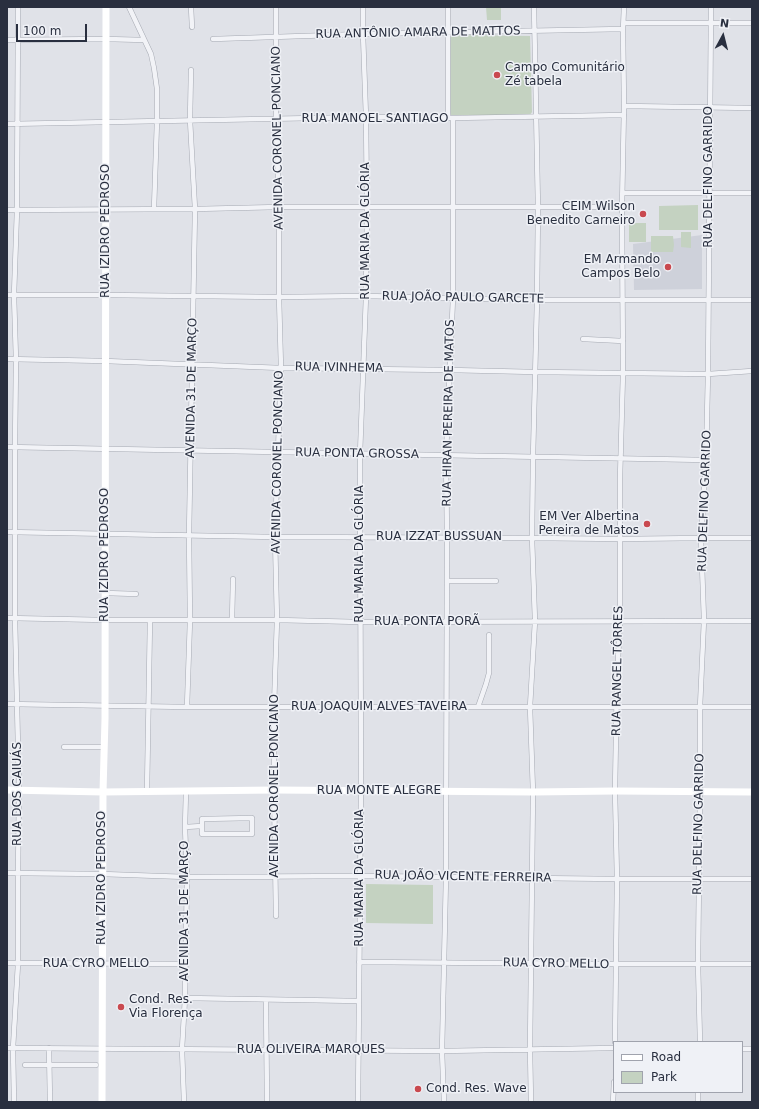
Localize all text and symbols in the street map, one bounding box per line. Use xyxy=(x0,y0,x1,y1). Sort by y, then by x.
scale bar xyxy=(18,16,89,42)
north arrow xyxy=(703,16,743,56)
text: N xyxy=(719,17,730,31)
text: 100 m xyxy=(23,24,61,38)
street label: RUA ANTÔNIO AMARA DE MATTOS xyxy=(315,24,521,42)
street label: AVENIDA CORONEL PONCIANO xyxy=(269,46,287,230)
place label: Campo Comunitário Zé tabela xyxy=(505,61,625,89)
marker: Campo Comunitário Zé tabela xyxy=(492,70,502,80)
street label: RUA DELFINO GARRIDO xyxy=(702,106,716,248)
street label: RUA MANOEL SANTIAGO xyxy=(302,112,448,126)
street label: RUA MARIA DA GLÓRIA xyxy=(359,162,373,300)
street label: RUA IZIDRO PEDROSO xyxy=(99,164,113,298)
place label: CEIM Wilson Benedito Carneiro xyxy=(527,200,635,228)
marker: CEIM Wilson Benedito Carneiro xyxy=(638,209,648,219)
place label: EM Armando Campos Belo xyxy=(581,253,660,281)
marker: EM Armando Campos Belo xyxy=(663,262,673,272)
street label: RUA JOÃO PAULO GARCETE xyxy=(382,289,544,307)
street label: AVENIDA 31 DE MARÇO xyxy=(184,318,200,458)
street label: RUA HIRAN PEREIRA DE MATOS xyxy=(440,319,458,507)
street label: RUA IVINHEMA xyxy=(295,360,383,376)
street label: AVENIDA CORONEL PONCIANO xyxy=(269,370,287,554)
street label: RUA DELFINO GARRIDO xyxy=(695,430,715,572)
street label: RUA PONTA GROSSA xyxy=(295,446,419,462)
street label: RUA MARIA DA GLÓRIA xyxy=(353,485,367,623)
street label: RUA IZIDRO PEDROSO xyxy=(98,488,112,622)
place label: EM Ver Albertina Pereira de Matos xyxy=(538,510,639,538)
marker: EM Ver Albertina Pereira de Matos xyxy=(642,519,652,529)
street label: RUA IZZAT BUSSUAN xyxy=(376,530,502,544)
street label: RUA RANGEL TÔRRES xyxy=(610,606,626,736)
street label: RUA PONTA PORÃ xyxy=(374,615,480,629)
street label: AVENIDA CORONEL PONCIANO xyxy=(268,694,282,878)
street label: RUA JOAQUIM ALVES TAVEIRA xyxy=(291,700,467,714)
street label: RUA DOS CAIUÁS xyxy=(11,742,25,846)
street label: RUA DELFINO GARRIDO xyxy=(691,753,707,895)
street label: RUA MONTE ALEGRE xyxy=(317,784,441,798)
street label: RUA MARIA DA GLÓRIA xyxy=(353,809,367,947)
street label: RUA IZIDRO PEDROSO xyxy=(95,811,109,945)
street label: AVENIDA 31 DE MARÇO xyxy=(178,841,192,981)
street label: RUA JOÃO VICENTE FERREIRA xyxy=(374,868,552,886)
street label: RUA CYRO MELLO xyxy=(503,956,609,972)
street label: RUA CYRO MELLO xyxy=(43,957,149,971)
place label: Cond. Res. Via Florença xyxy=(129,993,203,1021)
marker: Cond. Res. Via Florença xyxy=(116,1002,126,1012)
legend xyxy=(613,1041,743,1093)
street label: RUA OLIVEIRA MARQUES xyxy=(237,1043,385,1057)
text: Road xyxy=(651,1050,681,1064)
text: Park xyxy=(651,1070,677,1084)
place label: Cond. Res. Wave xyxy=(426,1082,527,1096)
marker: Cond. Res. Wave xyxy=(413,1084,423,1094)

